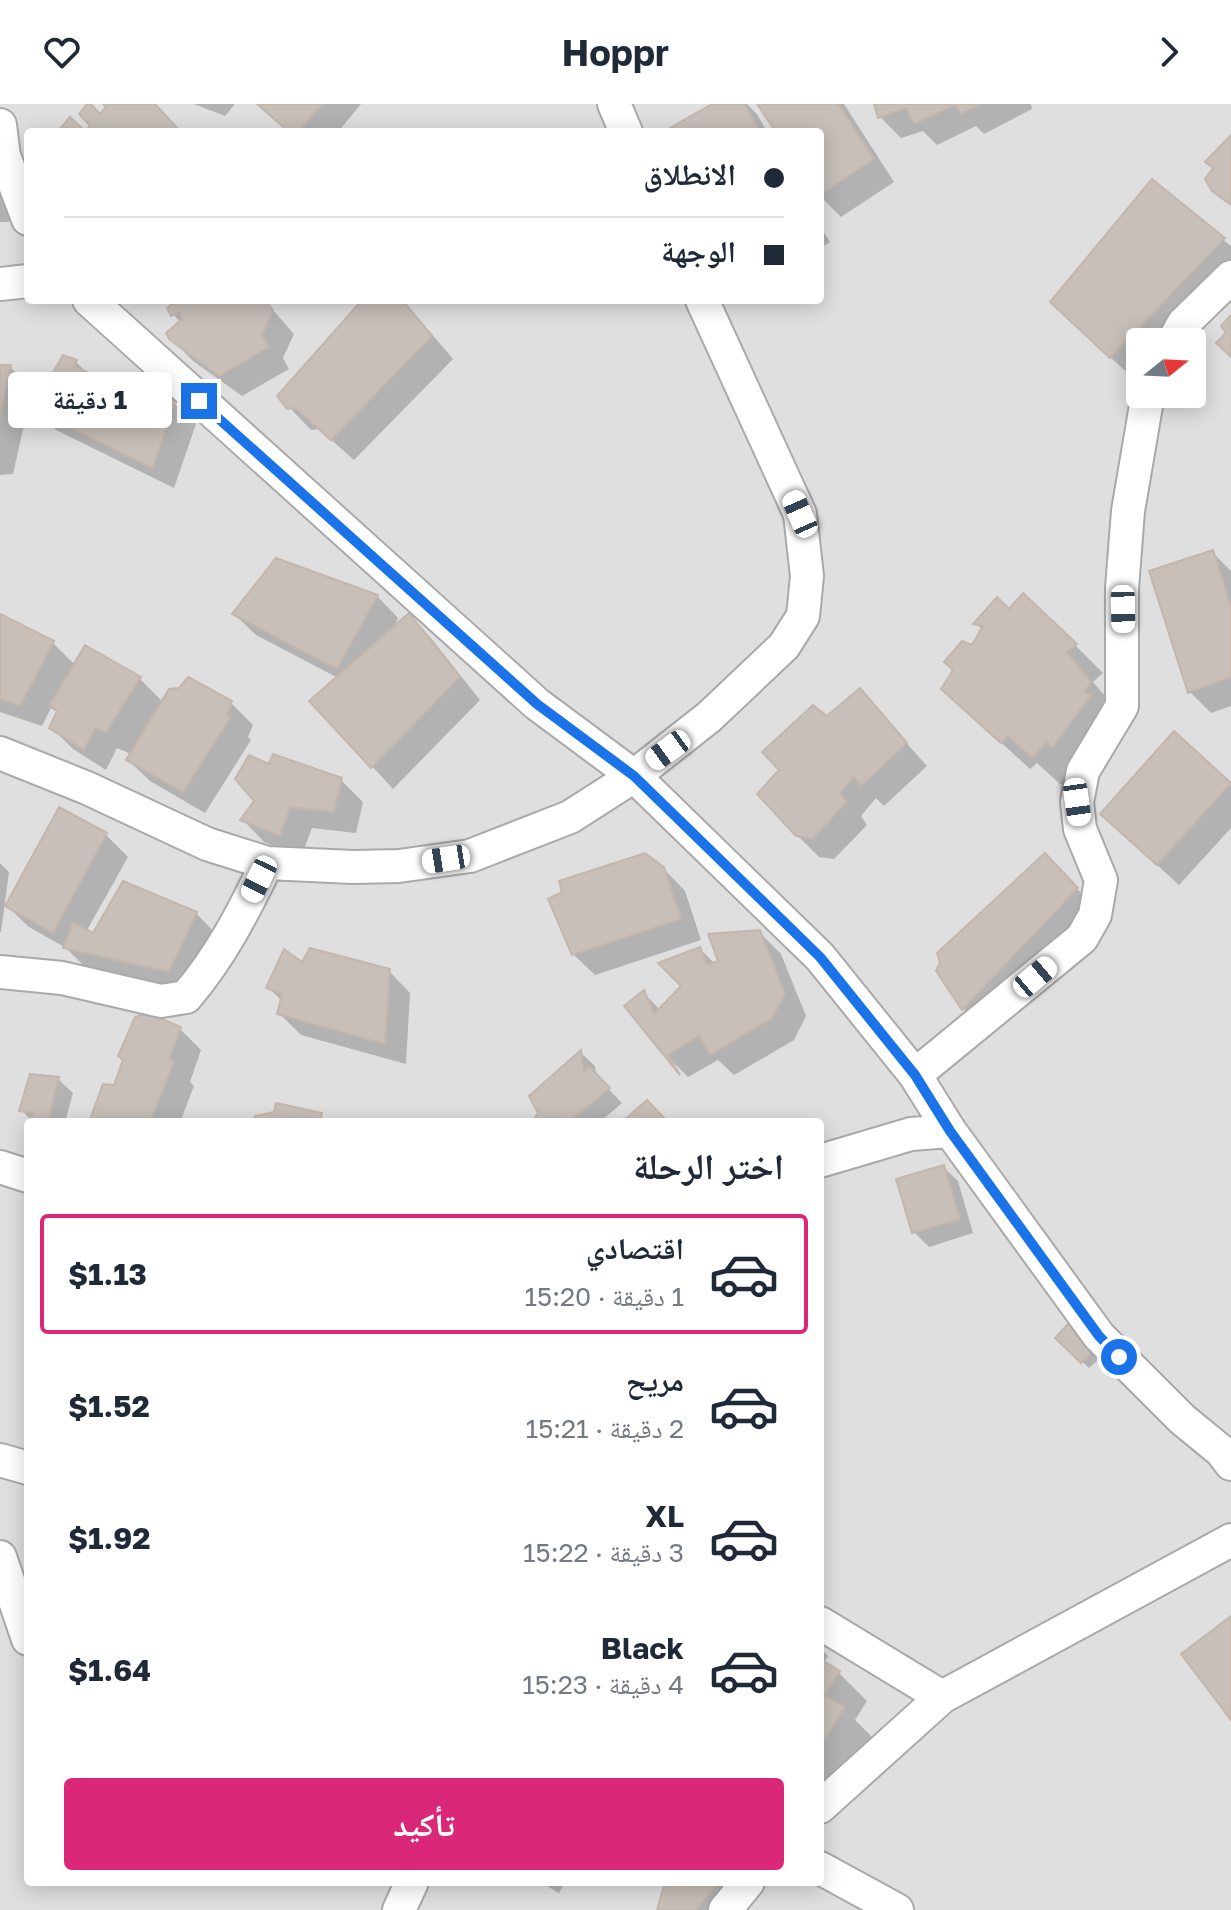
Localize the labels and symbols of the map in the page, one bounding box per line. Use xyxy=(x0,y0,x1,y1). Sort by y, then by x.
north arrow xyxy=(1126,328,1206,408)
callout: 1 دقيقة xyxy=(7,373,171,429)
route end xyxy=(181,383,217,419)
car xyxy=(779,487,821,541)
car xyxy=(1111,585,1135,633)
car xyxy=(642,726,694,774)
car xyxy=(1062,777,1092,827)
car xyxy=(420,843,472,875)
car xyxy=(238,852,280,906)
car xyxy=(1009,952,1061,1002)
route start xyxy=(1101,1339,1137,1375)

